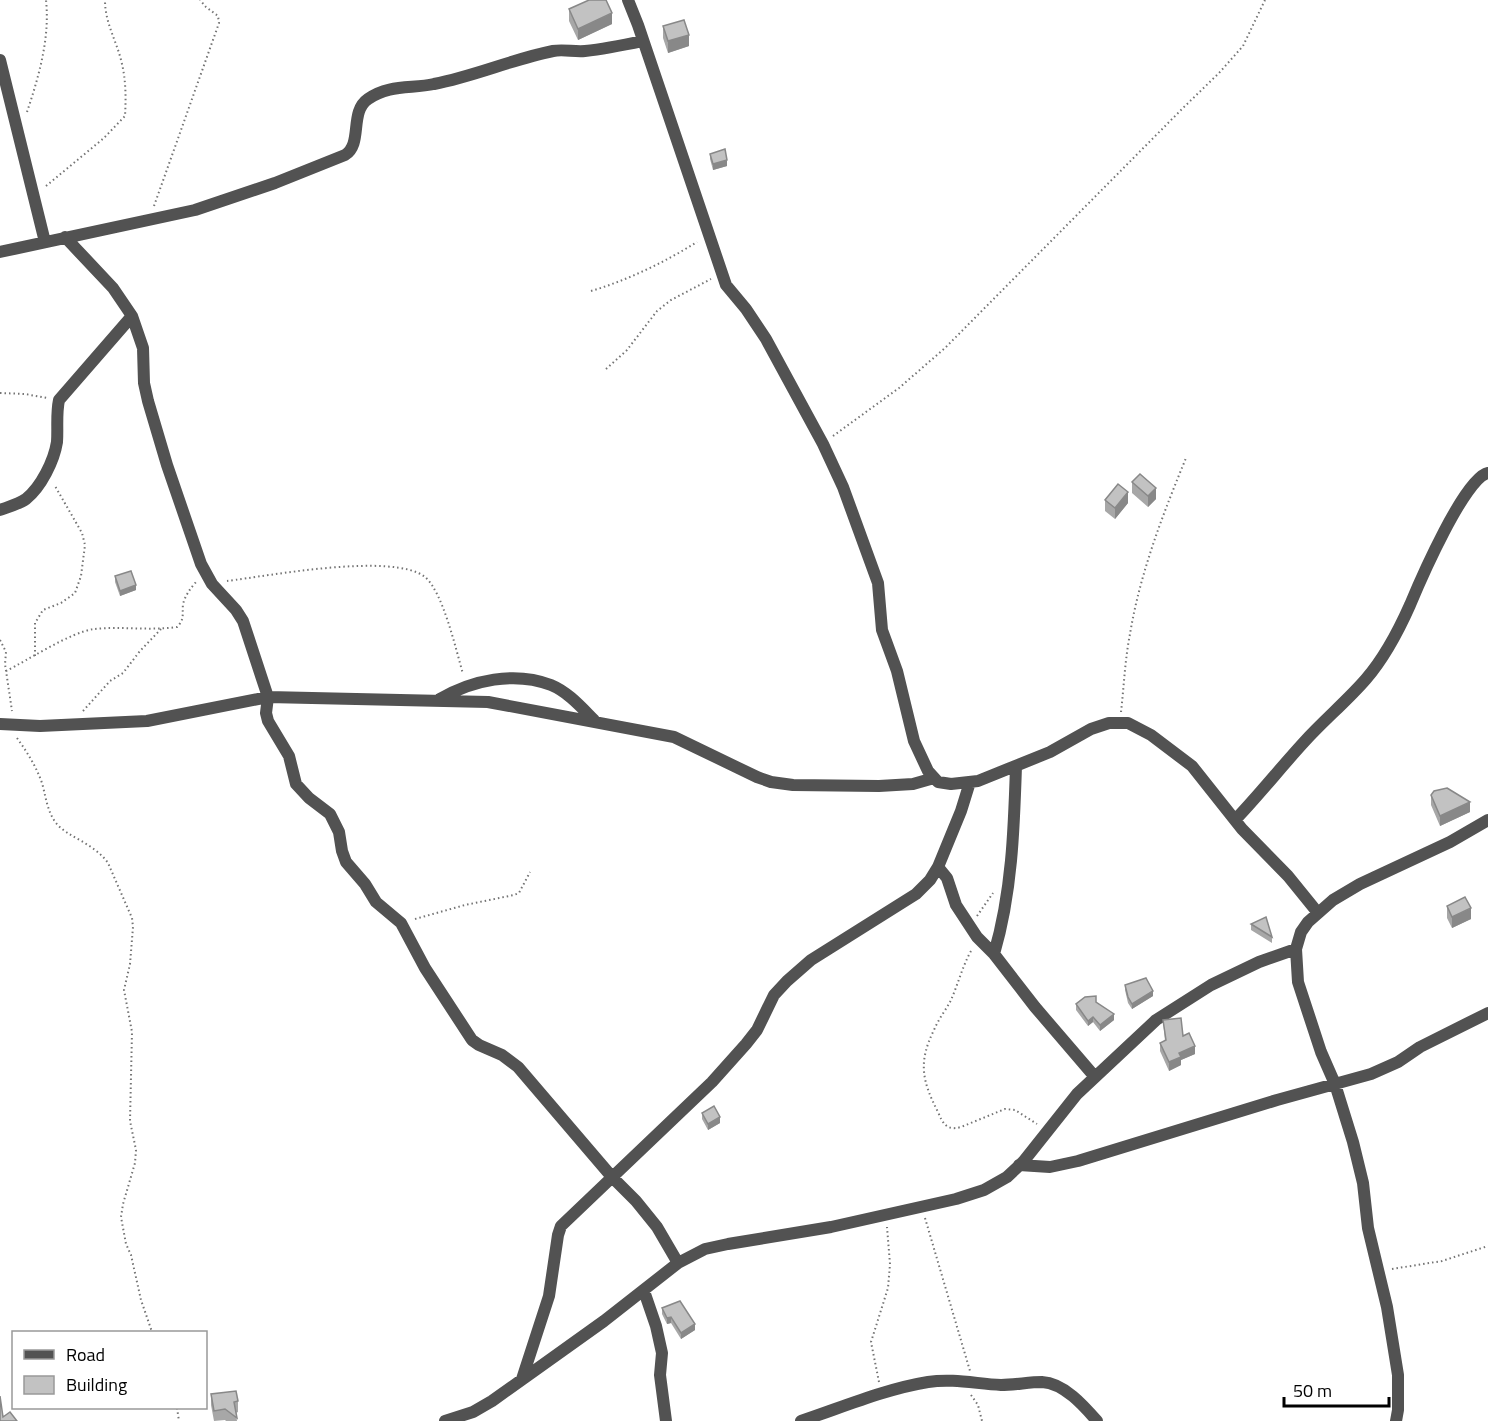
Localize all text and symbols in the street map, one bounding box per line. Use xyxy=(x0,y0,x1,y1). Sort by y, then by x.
legend xyxy=(12,1331,207,1409)
text: Road xyxy=(66,1341,105,1368)
scale bar xyxy=(1284,1370,1389,1408)
text: Building xyxy=(66,1371,127,1398)
text: 50 m xyxy=(1293,1377,1332,1404)

